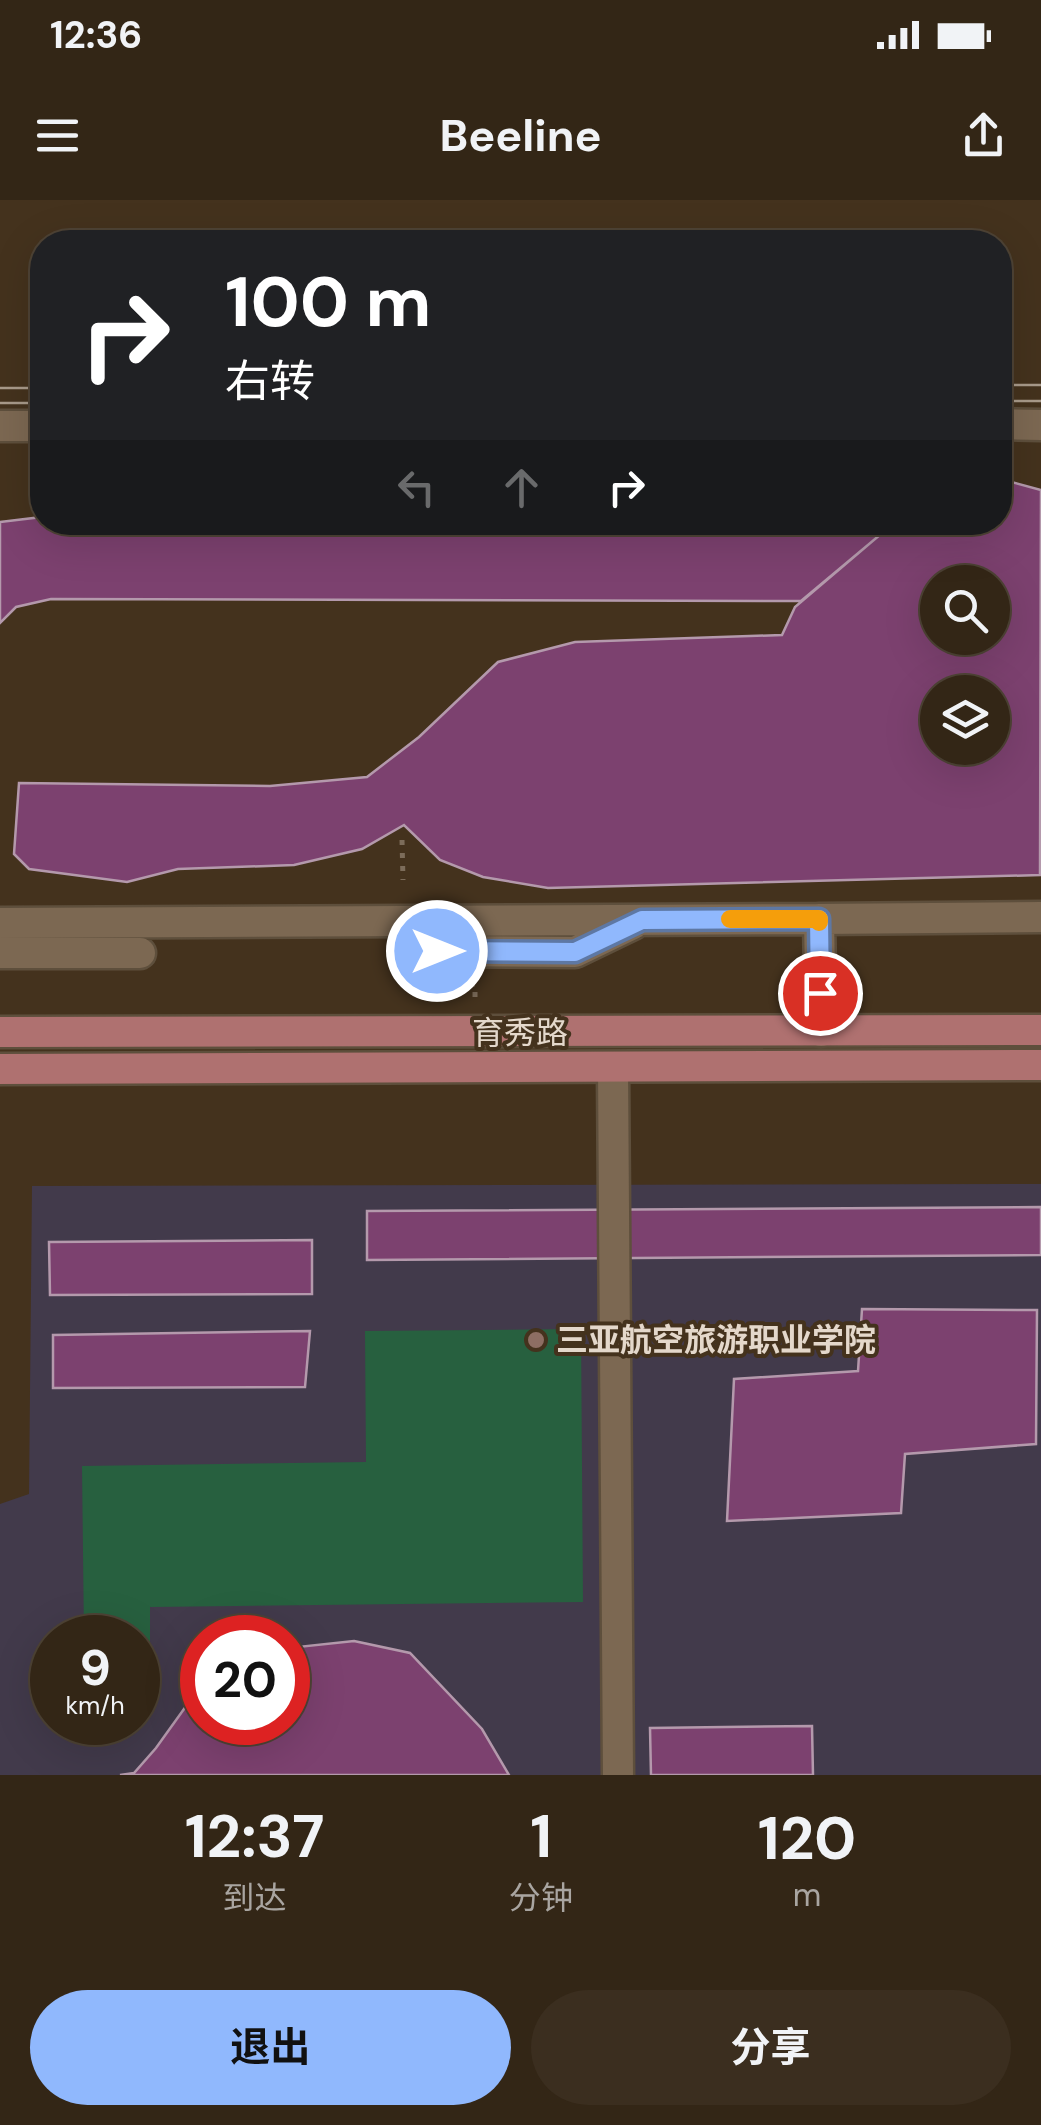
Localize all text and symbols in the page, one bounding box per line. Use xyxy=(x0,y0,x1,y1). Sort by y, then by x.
text: 12:36 xyxy=(50,10,142,60)
text: Beeline xyxy=(439,106,602,165)
icon: menu xyxy=(30,108,85,163)
icon: share xyxy=(956,108,1011,163)
text: 100 m xyxy=(225,257,431,348)
icon: right xyxy=(60,270,190,400)
text: 右转 xyxy=(225,352,315,411)
icon: left xyxy=(389,460,444,515)
icon: ahead xyxy=(494,460,549,515)
icon: right xyxy=(599,460,654,515)
map controls xyxy=(920,565,1010,765)
button: search xyxy=(920,565,1010,655)
button: layers xyxy=(920,675,1010,765)
position arrow xyxy=(385,899,489,1003)
pin xyxy=(778,951,863,1036)
icon: arrive xyxy=(793,966,848,1021)
street label: 育秀路 xyxy=(472,1012,568,1054)
place label: 三亚航空旅游职业学院 xyxy=(556,1319,876,1361)
marker: 三亚航空旅游职业学院 xyxy=(525,1329,547,1351)
speed limit sign: 20 xyxy=(180,1615,310,1745)
text: 9 xyxy=(79,1635,111,1701)
text: km/h xyxy=(65,1689,125,1722)
text: 12:37 xyxy=(185,1797,324,1876)
text: 1 xyxy=(530,1797,552,1876)
text: 120 xyxy=(758,1799,856,1878)
text: m xyxy=(793,1874,821,1916)
text: 到达 xyxy=(223,1877,287,1919)
text: 分钟 xyxy=(509,1877,573,1919)
button: 退出 xyxy=(30,1990,511,2105)
button: 分享 xyxy=(531,1990,1011,2105)

